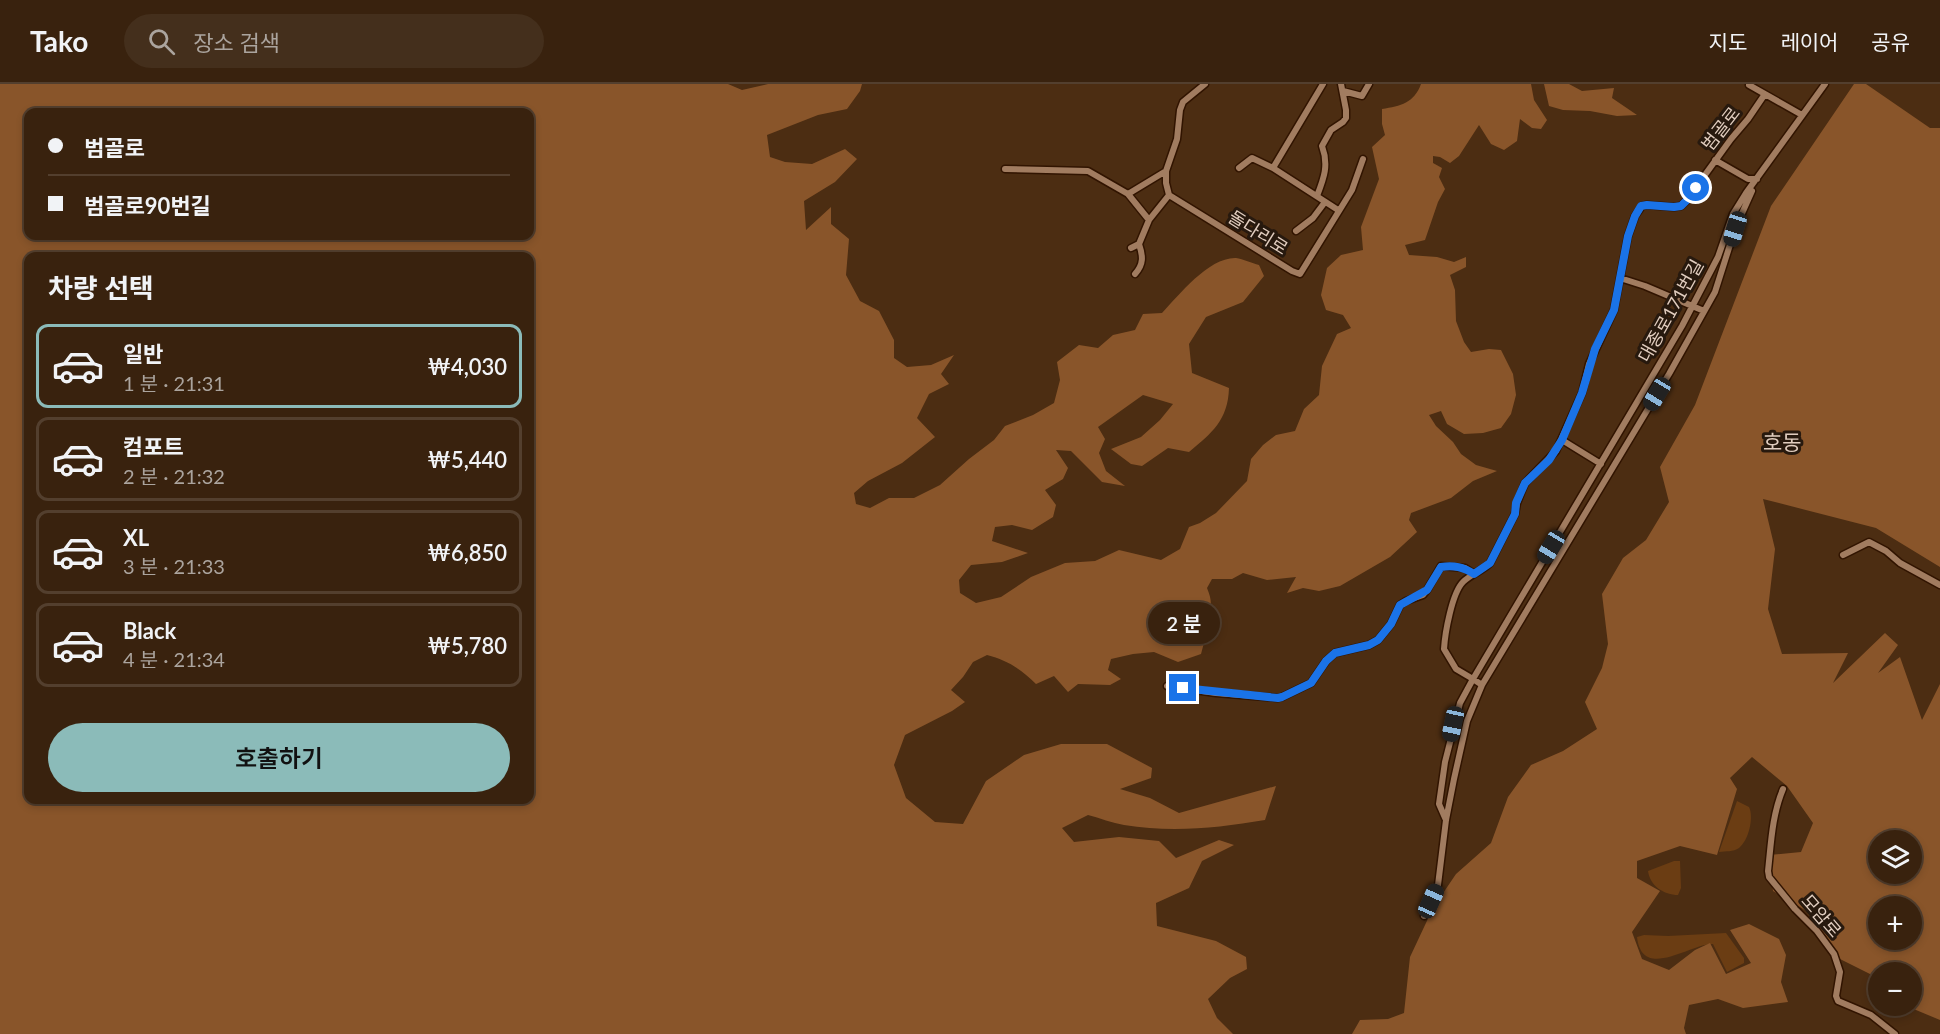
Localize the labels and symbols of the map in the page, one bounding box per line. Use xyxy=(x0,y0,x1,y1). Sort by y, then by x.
street label: 범골로 xyxy=(1696,102,1744,155)
route start xyxy=(1682,174,1709,201)
street label: 돌다리로 xyxy=(1225,205,1292,259)
car xyxy=(1721,209,1749,249)
street label: 대종로171번길 xyxy=(1633,255,1707,366)
car xyxy=(1640,374,1674,414)
district label: 호동 xyxy=(1763,429,1801,454)
car xyxy=(1534,527,1568,567)
callout: 2 분 xyxy=(1147,601,1219,643)
route end xyxy=(1169,674,1196,701)
car xyxy=(1440,705,1466,743)
car xyxy=(1415,881,1447,921)
street label: 모암로 xyxy=(1797,889,1846,941)

